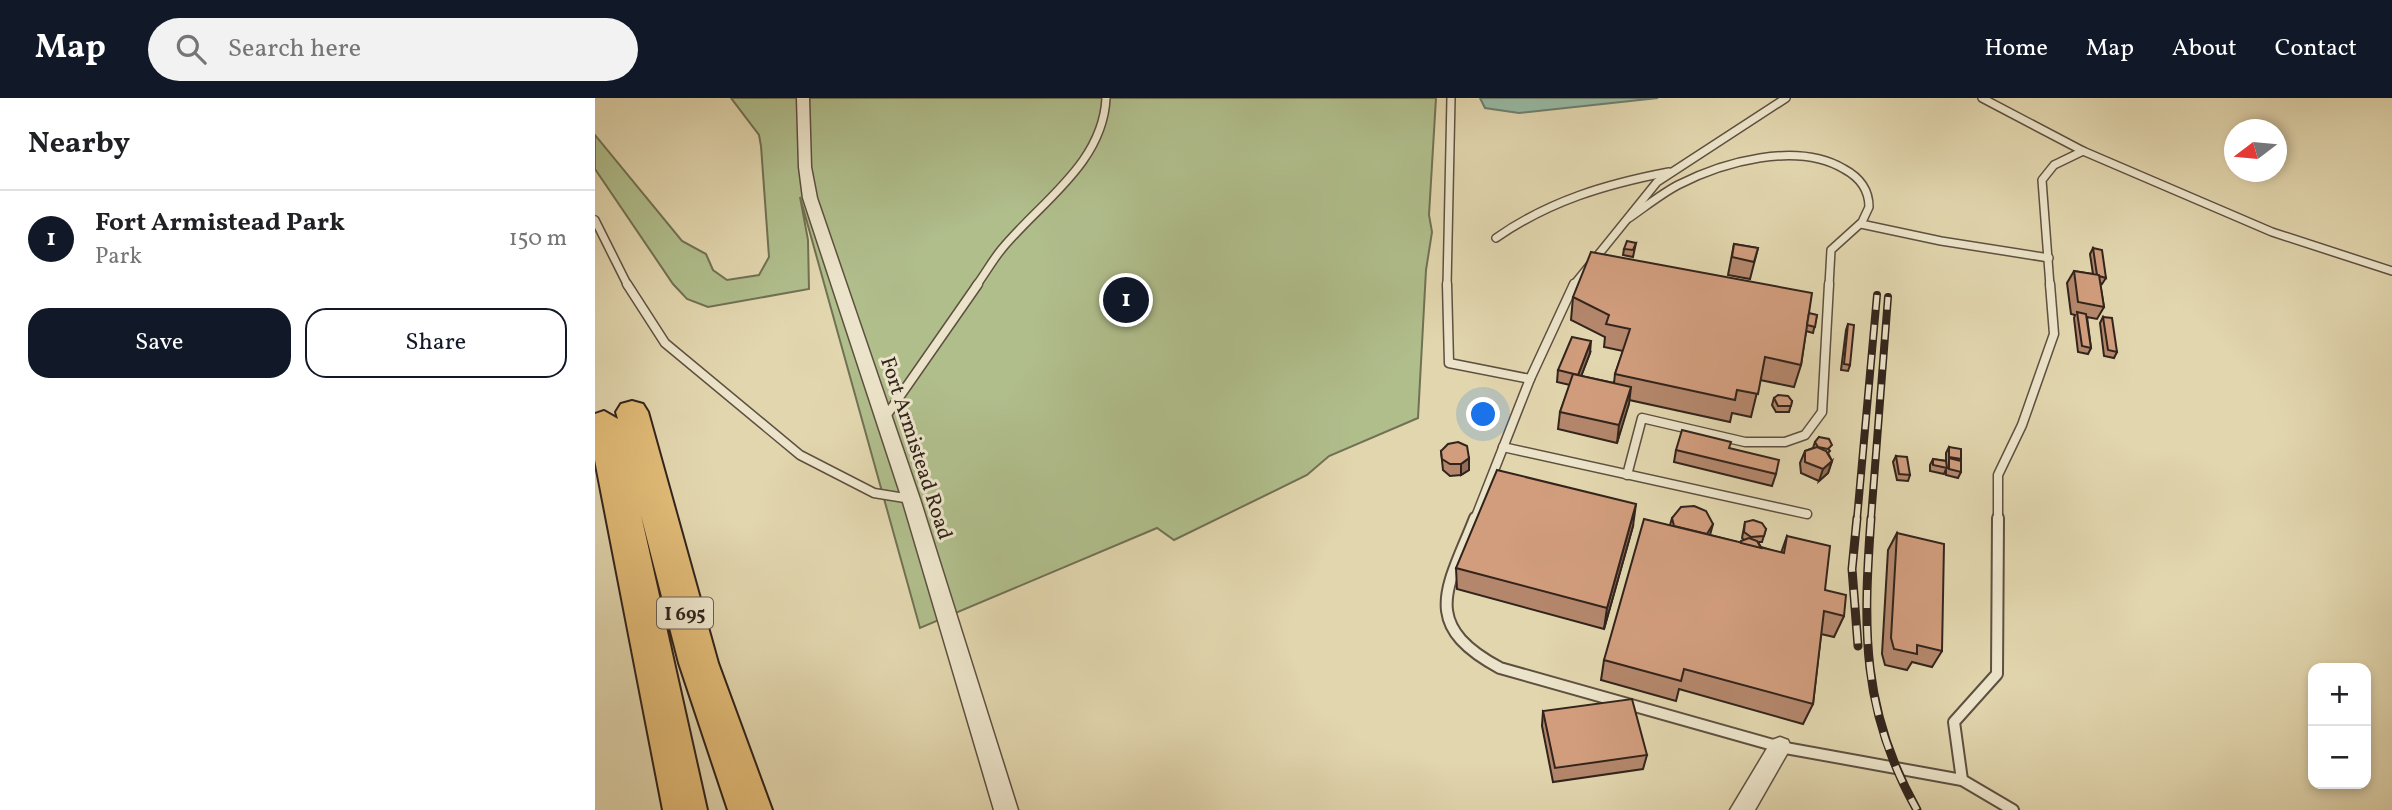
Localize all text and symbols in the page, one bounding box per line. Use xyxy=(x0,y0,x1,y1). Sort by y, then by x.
search box xyxy=(148,18,638,81)
text: Map xyxy=(35,26,106,72)
icon: search xyxy=(172,30,210,68)
text: Search here xyxy=(228,31,361,67)
text: Home xyxy=(1984,32,2048,66)
text: Map xyxy=(2086,32,2134,66)
text: About xyxy=(2172,32,2237,66)
text: Contact xyxy=(2275,32,2357,66)
north arrow xyxy=(2224,119,2287,182)
text: Nearby xyxy=(28,123,130,165)
text: Fort Armistead Park xyxy=(95,205,345,241)
text: 1 xyxy=(46,223,56,255)
text: 150 m xyxy=(509,223,567,255)
text: Park xyxy=(95,241,142,273)
pin: 1 xyxy=(1103,274,1149,326)
button: Save xyxy=(28,308,291,378)
button: Share xyxy=(305,308,567,378)
street label: Fort Armistead Road xyxy=(872,353,959,544)
your location xyxy=(1466,397,1500,431)
road number: I 695 xyxy=(657,598,713,628)
map controls xyxy=(2308,663,2371,789)
button: + xyxy=(2308,663,2371,726)
button: − xyxy=(2308,726,2371,789)

